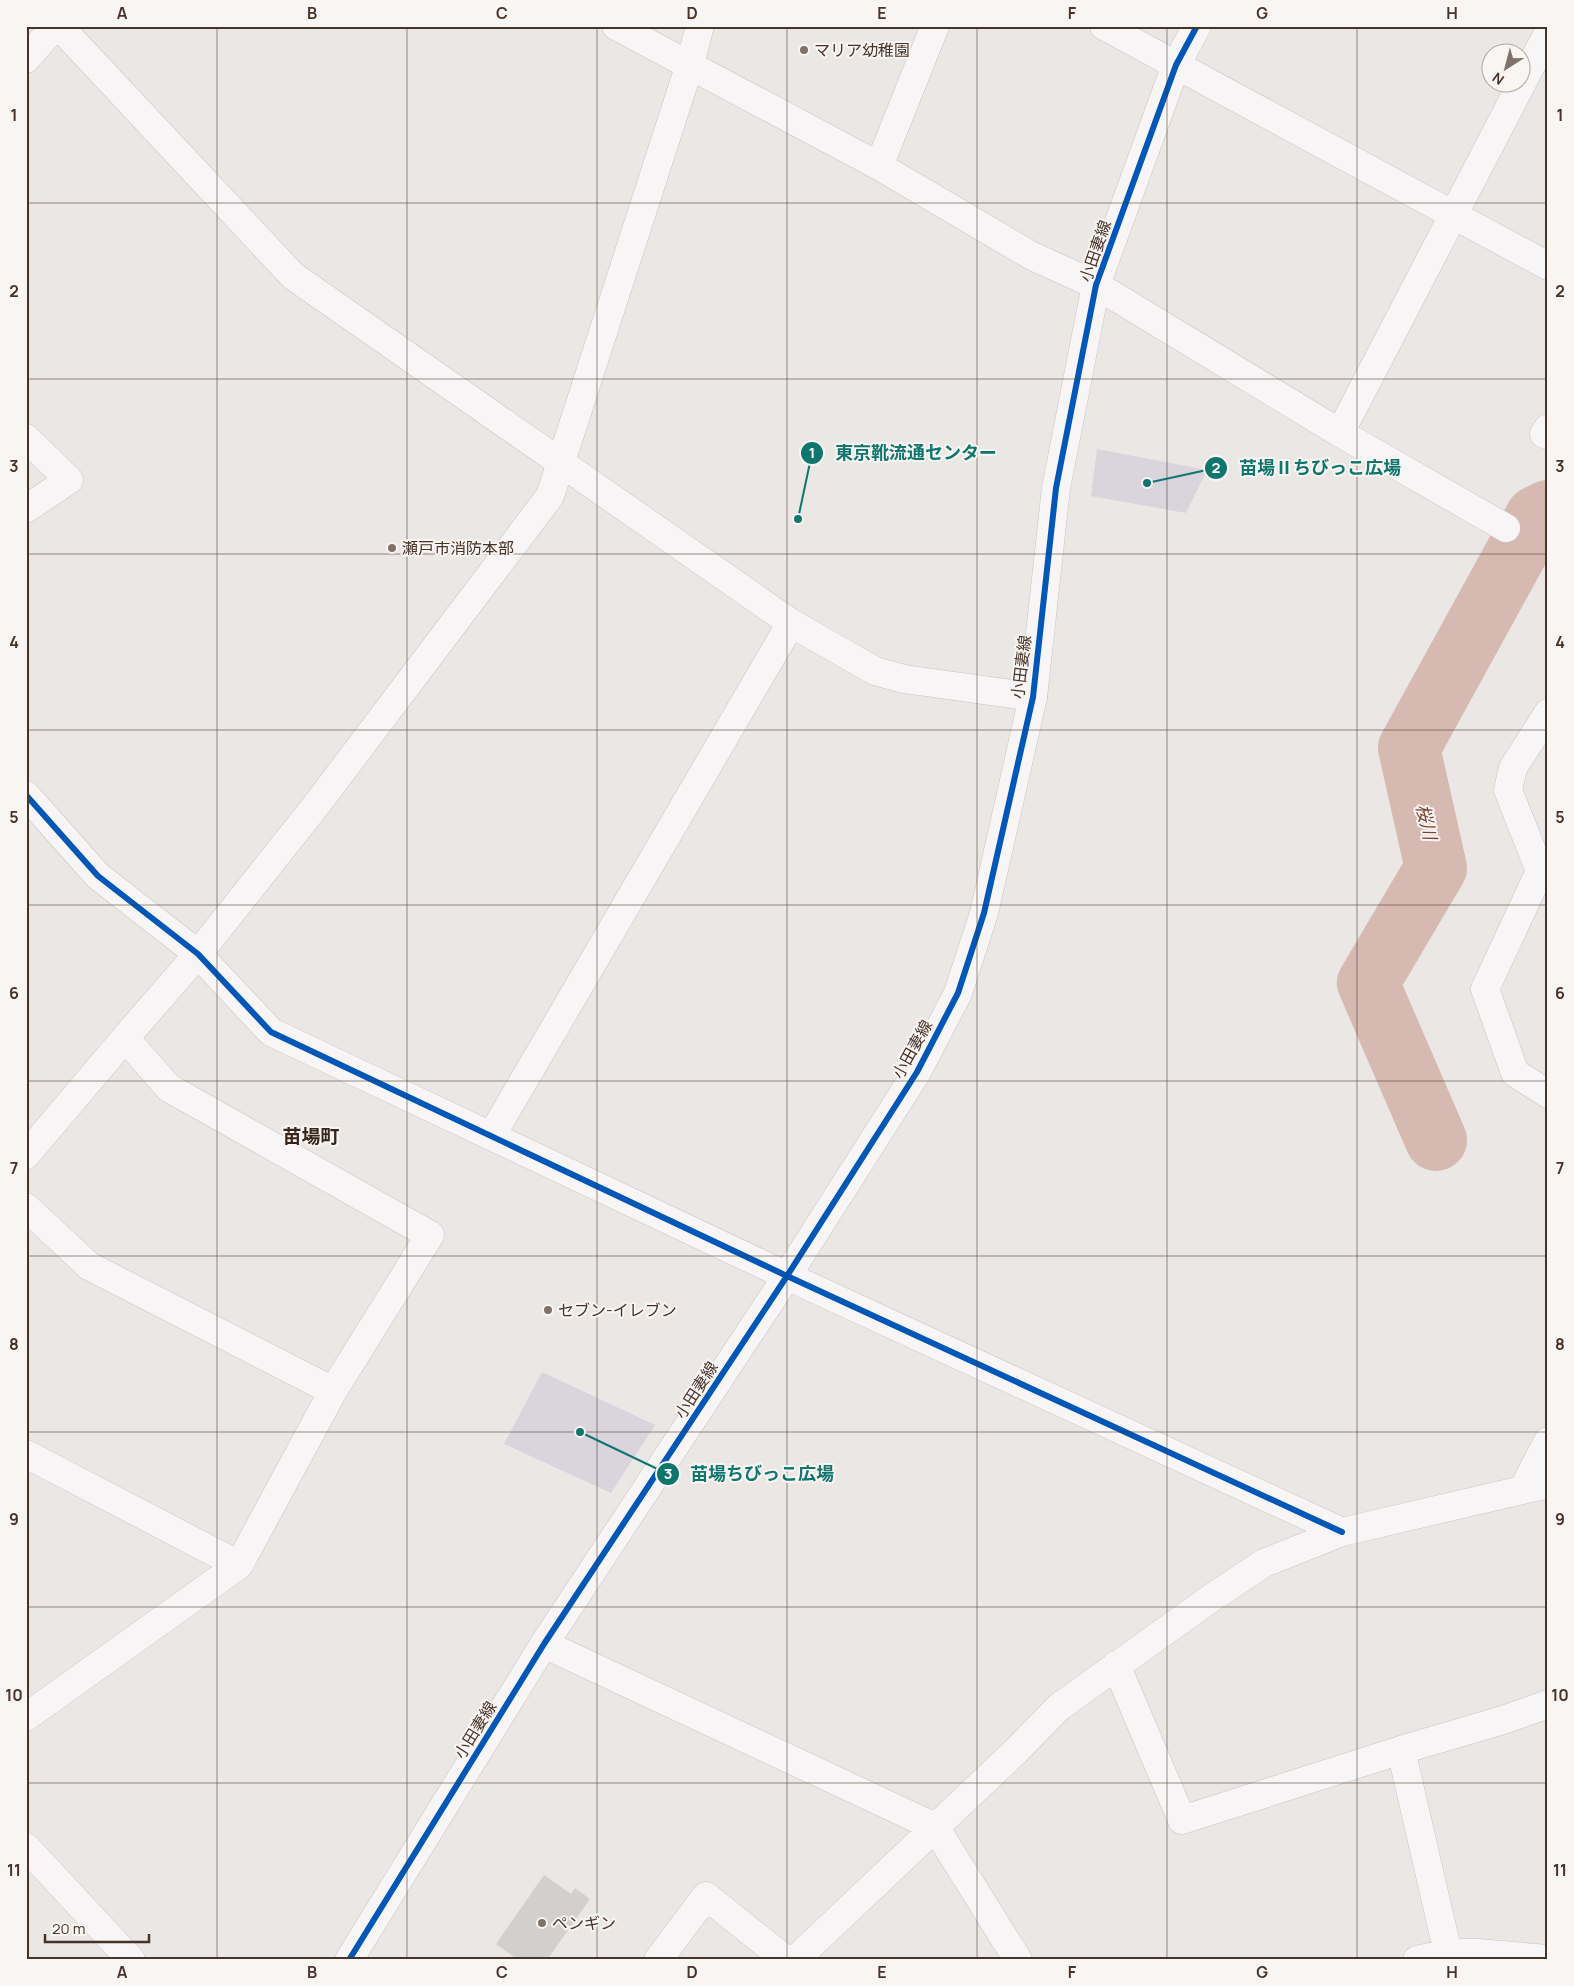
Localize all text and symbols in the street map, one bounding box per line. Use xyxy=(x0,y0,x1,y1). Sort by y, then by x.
text: A xyxy=(117,2,128,24)
text: B xyxy=(307,2,317,24)
text: C xyxy=(496,2,508,24)
text: D xyxy=(686,2,698,24)
text: E xyxy=(877,2,887,24)
text: F xyxy=(1068,2,1077,24)
text: G xyxy=(1256,2,1268,24)
text: H xyxy=(1446,2,1458,24)
place label: マリア幼稚園 xyxy=(814,39,910,61)
north arrow xyxy=(1482,42,1532,92)
marker: マリア幼稚園 xyxy=(798,44,810,56)
text: N xyxy=(1488,68,1508,90)
text: 1 xyxy=(10,104,18,126)
text: 1 xyxy=(1556,104,1564,126)
street label: 小田妻線 xyxy=(1074,217,1116,285)
text: 2 xyxy=(9,280,19,302)
text: 2 xyxy=(1555,280,1565,302)
callout: 東京靴流通センター xyxy=(800,437,1007,470)
text: 東京靴流通センター xyxy=(835,440,997,464)
text: 1 xyxy=(809,442,815,463)
callout: 苗場Ⅱちびっこ広場 xyxy=(1204,452,1411,485)
text: 3 xyxy=(9,455,19,477)
text: 苗場Ⅱちびっこ広場 xyxy=(1239,455,1401,479)
text: 3 xyxy=(1555,455,1565,477)
text: 2 xyxy=(1212,457,1221,478)
place label: 瀬戸市消防本部 xyxy=(402,537,514,559)
marker: 瀬戸市消防本部 xyxy=(386,542,398,554)
text: 4 xyxy=(9,631,19,653)
text: 4 xyxy=(1555,631,1565,653)
street label: 小田妻線 xyxy=(1006,634,1036,700)
water label: 桜川 xyxy=(1411,802,1443,844)
text: 5 xyxy=(9,806,19,828)
text: 5 xyxy=(1555,806,1565,828)
text: 6 xyxy=(9,982,19,1004)
text: 6 xyxy=(1555,982,1565,1004)
street label: 小田妻線 xyxy=(887,1016,937,1082)
district label: 苗場町 xyxy=(282,1123,340,1149)
text: 7 xyxy=(10,1157,18,1179)
text: 7 xyxy=(1556,1157,1564,1179)
place label: セブン-イレブン xyxy=(558,1299,677,1321)
marker: セブン-イレブン xyxy=(542,1304,554,1316)
text: 8 xyxy=(9,1333,19,1355)
text: 8 xyxy=(1555,1333,1565,1355)
street label: 小田妻線 xyxy=(669,1357,723,1423)
callout: 苗場ちびっこ広場 xyxy=(655,1458,844,1491)
text: 苗場ちびっこ広場 xyxy=(690,1461,834,1485)
text: 3 xyxy=(664,1463,672,1484)
text: 9 xyxy=(9,1508,19,1530)
text: 9 xyxy=(1555,1508,1565,1530)
text: 10 xyxy=(5,1684,23,1706)
text: 10 xyxy=(1551,1684,1569,1706)
street label: 小田妻線 xyxy=(449,1697,501,1763)
text: 11 xyxy=(7,1859,21,1881)
text: 11 xyxy=(1553,1859,1567,1881)
scale bar xyxy=(45,1911,149,1943)
place label: ペンギン xyxy=(552,1912,616,1934)
marker: ペンギン xyxy=(536,1917,548,1929)
text: 20 m xyxy=(52,1918,85,1939)
text: A xyxy=(117,1961,128,1983)
text: B xyxy=(307,1961,317,1983)
text: C xyxy=(496,1961,508,1983)
text: D xyxy=(686,1961,698,1983)
text: E xyxy=(877,1961,887,1983)
text: F xyxy=(1068,1961,1077,1983)
text: G xyxy=(1256,1961,1268,1983)
text: H xyxy=(1446,1961,1458,1983)

